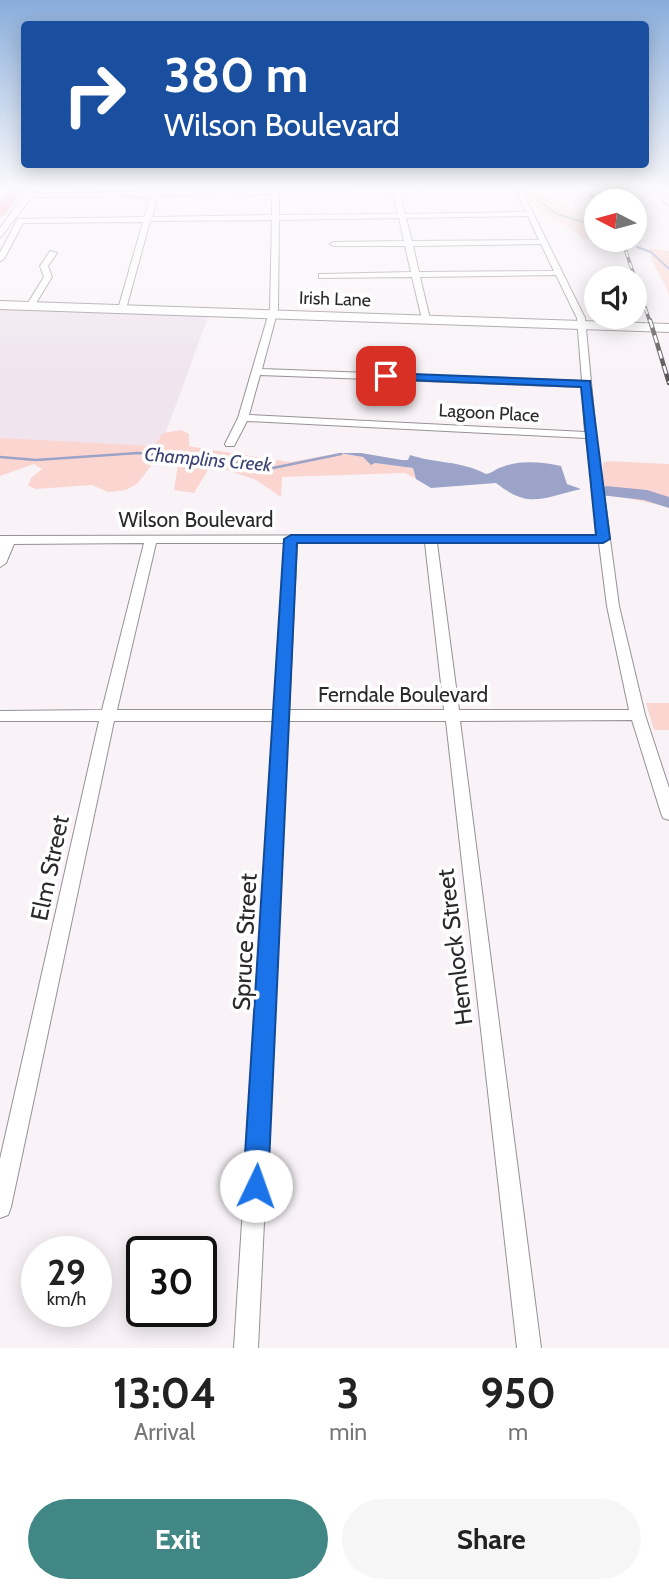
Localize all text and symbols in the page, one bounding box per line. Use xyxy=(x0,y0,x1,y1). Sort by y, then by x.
text: 380 m xyxy=(164,45,308,104)
icon: right xyxy=(49,49,140,140)
text: Wilson Boulevard xyxy=(164,105,400,144)
north arrow xyxy=(584,189,648,252)
map controls xyxy=(584,189,647,329)
button: sound xyxy=(584,266,647,329)
street label: Irish Lane xyxy=(299,287,371,311)
pin xyxy=(356,346,416,406)
icon: arrive xyxy=(367,357,405,395)
street label: Lagoon Place xyxy=(438,399,540,427)
water label: Champlins Creek xyxy=(144,442,273,477)
street label: Wilson Boulevard xyxy=(119,507,273,532)
street label: Ferndale Boulevard xyxy=(318,682,488,707)
street label: Elm Street xyxy=(24,813,75,923)
street label: Hemlock Street xyxy=(431,867,478,1027)
street label: Spruce Street xyxy=(226,873,263,1011)
position arrow xyxy=(219,1149,293,1223)
speed limit sign: 30 xyxy=(126,1236,217,1327)
text: 29 xyxy=(47,1251,86,1294)
text: km/h xyxy=(47,1288,86,1310)
text: 13:04 xyxy=(113,1367,216,1419)
text: 3 xyxy=(337,1367,360,1419)
text: 950 xyxy=(480,1367,556,1419)
text: Arrival xyxy=(134,1418,195,1446)
text: min xyxy=(329,1418,367,1446)
text: m xyxy=(508,1418,528,1446)
button: Exit xyxy=(28,1499,328,1579)
button: Share xyxy=(342,1499,641,1579)

